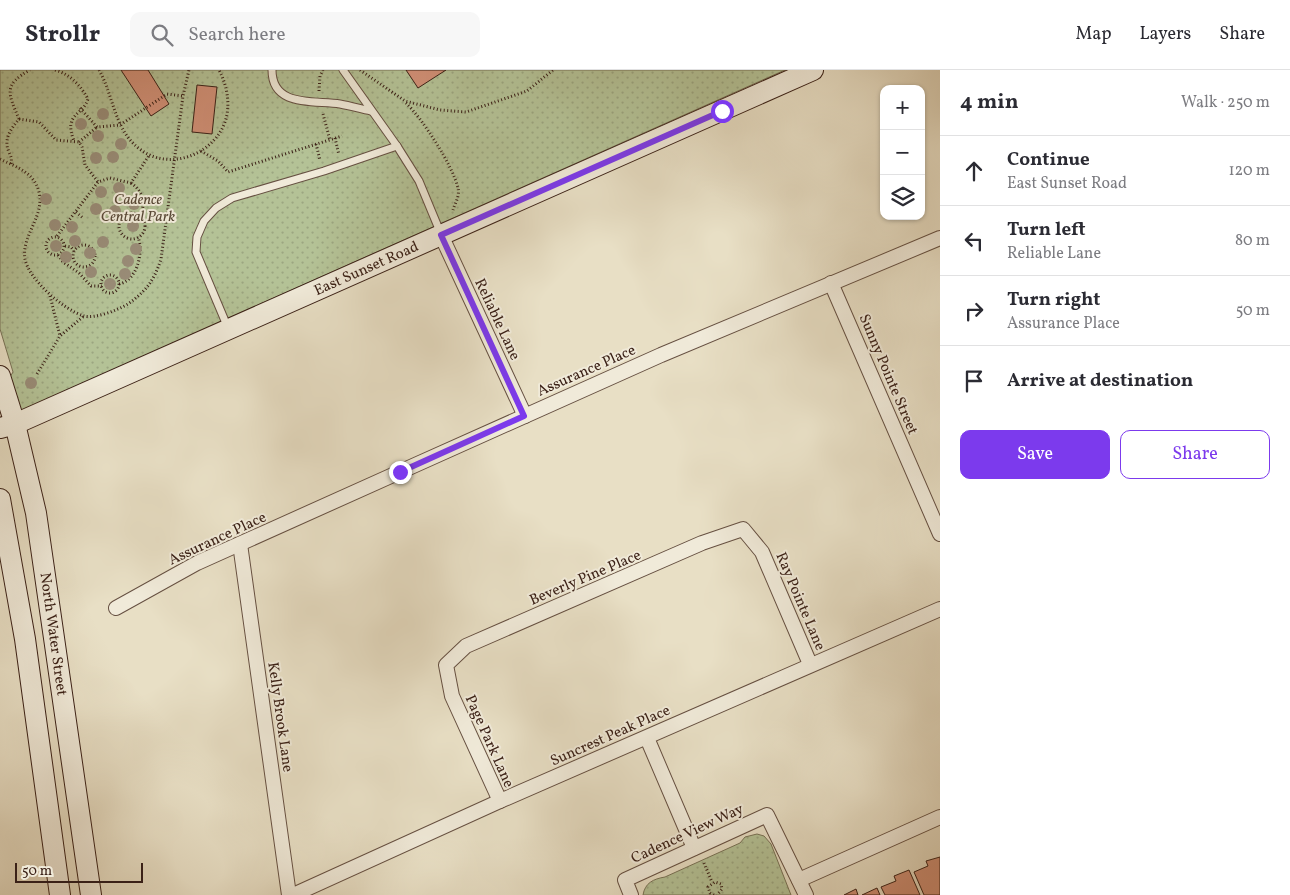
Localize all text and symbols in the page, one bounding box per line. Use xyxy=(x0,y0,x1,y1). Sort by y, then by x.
search box xyxy=(130,12,480,57)
text: Strollr xyxy=(25,18,100,52)
icon: search xyxy=(148,21,176,49)
text: Search here xyxy=(188,22,286,48)
text: Map xyxy=(1075,22,1111,47)
text: Layers xyxy=(1139,22,1191,47)
text: Share xyxy=(1219,22,1265,47)
map controls xyxy=(880,85,925,220)
button: + xyxy=(880,85,925,130)
text: 4 min xyxy=(960,88,1019,117)
text: Walk · 250 m xyxy=(1181,92,1270,114)
route start xyxy=(711,100,734,123)
button: − xyxy=(880,130,925,175)
text: Continue xyxy=(1007,147,1090,173)
icon: ahead xyxy=(960,157,988,185)
text: 120 m xyxy=(1228,160,1270,182)
text: East Sunset Road xyxy=(1007,173,1127,195)
button: layers xyxy=(880,175,925,220)
park label: Cadence Central Park xyxy=(101,190,175,228)
text: Turn left xyxy=(1007,217,1086,243)
icon: left xyxy=(960,227,988,255)
text: 80 m xyxy=(1235,230,1270,252)
street label: East Sunset Road xyxy=(311,237,422,302)
text: Reliable Lane xyxy=(1007,243,1101,265)
street label: Reliable Lane xyxy=(468,275,525,364)
text: Turn right xyxy=(1007,287,1100,313)
icon: right xyxy=(960,297,988,325)
text: 50 m xyxy=(1236,300,1270,322)
street label: Sunny Pointe Street xyxy=(853,311,923,438)
text: Assurance Place xyxy=(1007,313,1120,335)
street label: Assurance Place xyxy=(534,340,639,402)
icon: arrive xyxy=(960,367,988,395)
text: Arrive at destination xyxy=(1007,368,1193,394)
button: Save xyxy=(960,430,1110,479)
button: Share xyxy=(1120,430,1270,479)
route end xyxy=(389,461,412,484)
street label: Assurance Place xyxy=(165,507,270,571)
street label: Beverly Pine Place xyxy=(527,545,645,611)
street label: Ray Pointe Lane xyxy=(769,549,830,654)
street label: North Water Street xyxy=(33,571,72,697)
street label: Kelly Brook Lane xyxy=(261,661,298,774)
street label: Page Park Lane xyxy=(459,692,518,791)
street label: Suncrest Peak Place xyxy=(547,701,674,772)
street label: Cadence View Way xyxy=(628,799,747,870)
scale bar xyxy=(15,860,142,883)
text: 50 m xyxy=(22,862,52,881)

